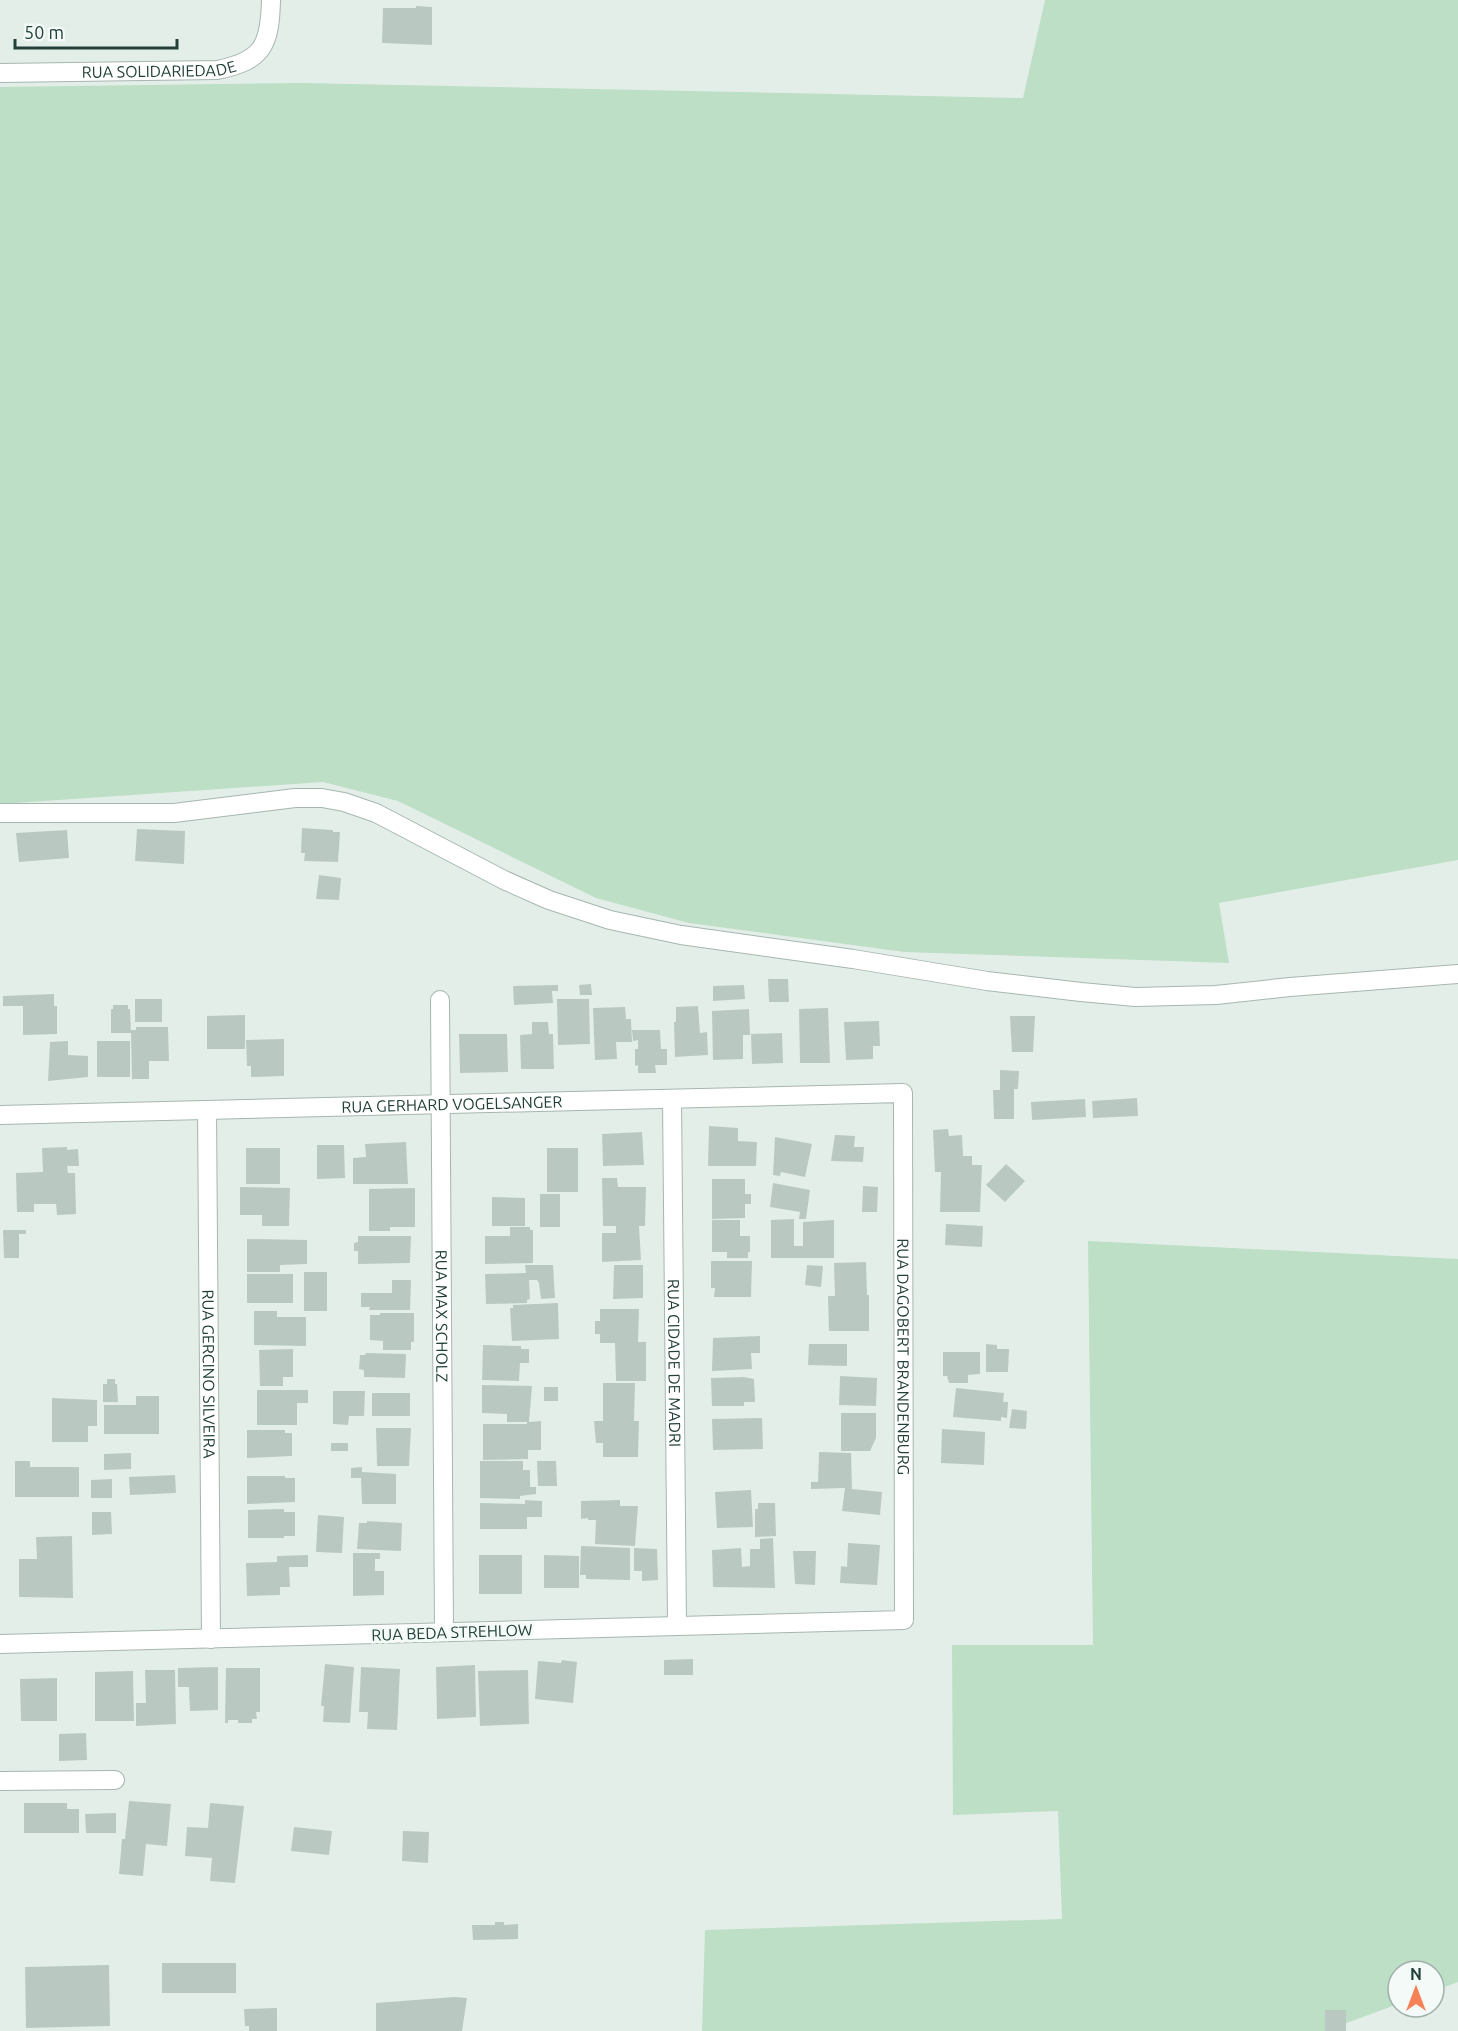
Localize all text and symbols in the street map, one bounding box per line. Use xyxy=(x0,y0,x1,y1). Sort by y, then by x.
scale bar xyxy=(15,12,177,50)
text: 50 m xyxy=(24,22,64,42)
street label: RUA SOLIDARIEDADE xyxy=(82,57,238,81)
street label: RUA GERHARD VOGELSANGER xyxy=(341,1092,563,1116)
street label: RUA DAGOBERT BRANDENBURG xyxy=(894,1238,913,1475)
street label: RUA MAX SCHOLZ xyxy=(433,1250,451,1382)
street label: RUA CIDADE DE MADRI xyxy=(665,1279,684,1447)
street label: RUA GERCINO SILVEIRA xyxy=(199,1289,219,1459)
street label: RUA BEDA STREHLOW xyxy=(371,1620,533,1644)
north arrow xyxy=(1386,1959,1446,2019)
text: N xyxy=(1410,1965,1422,1983)

